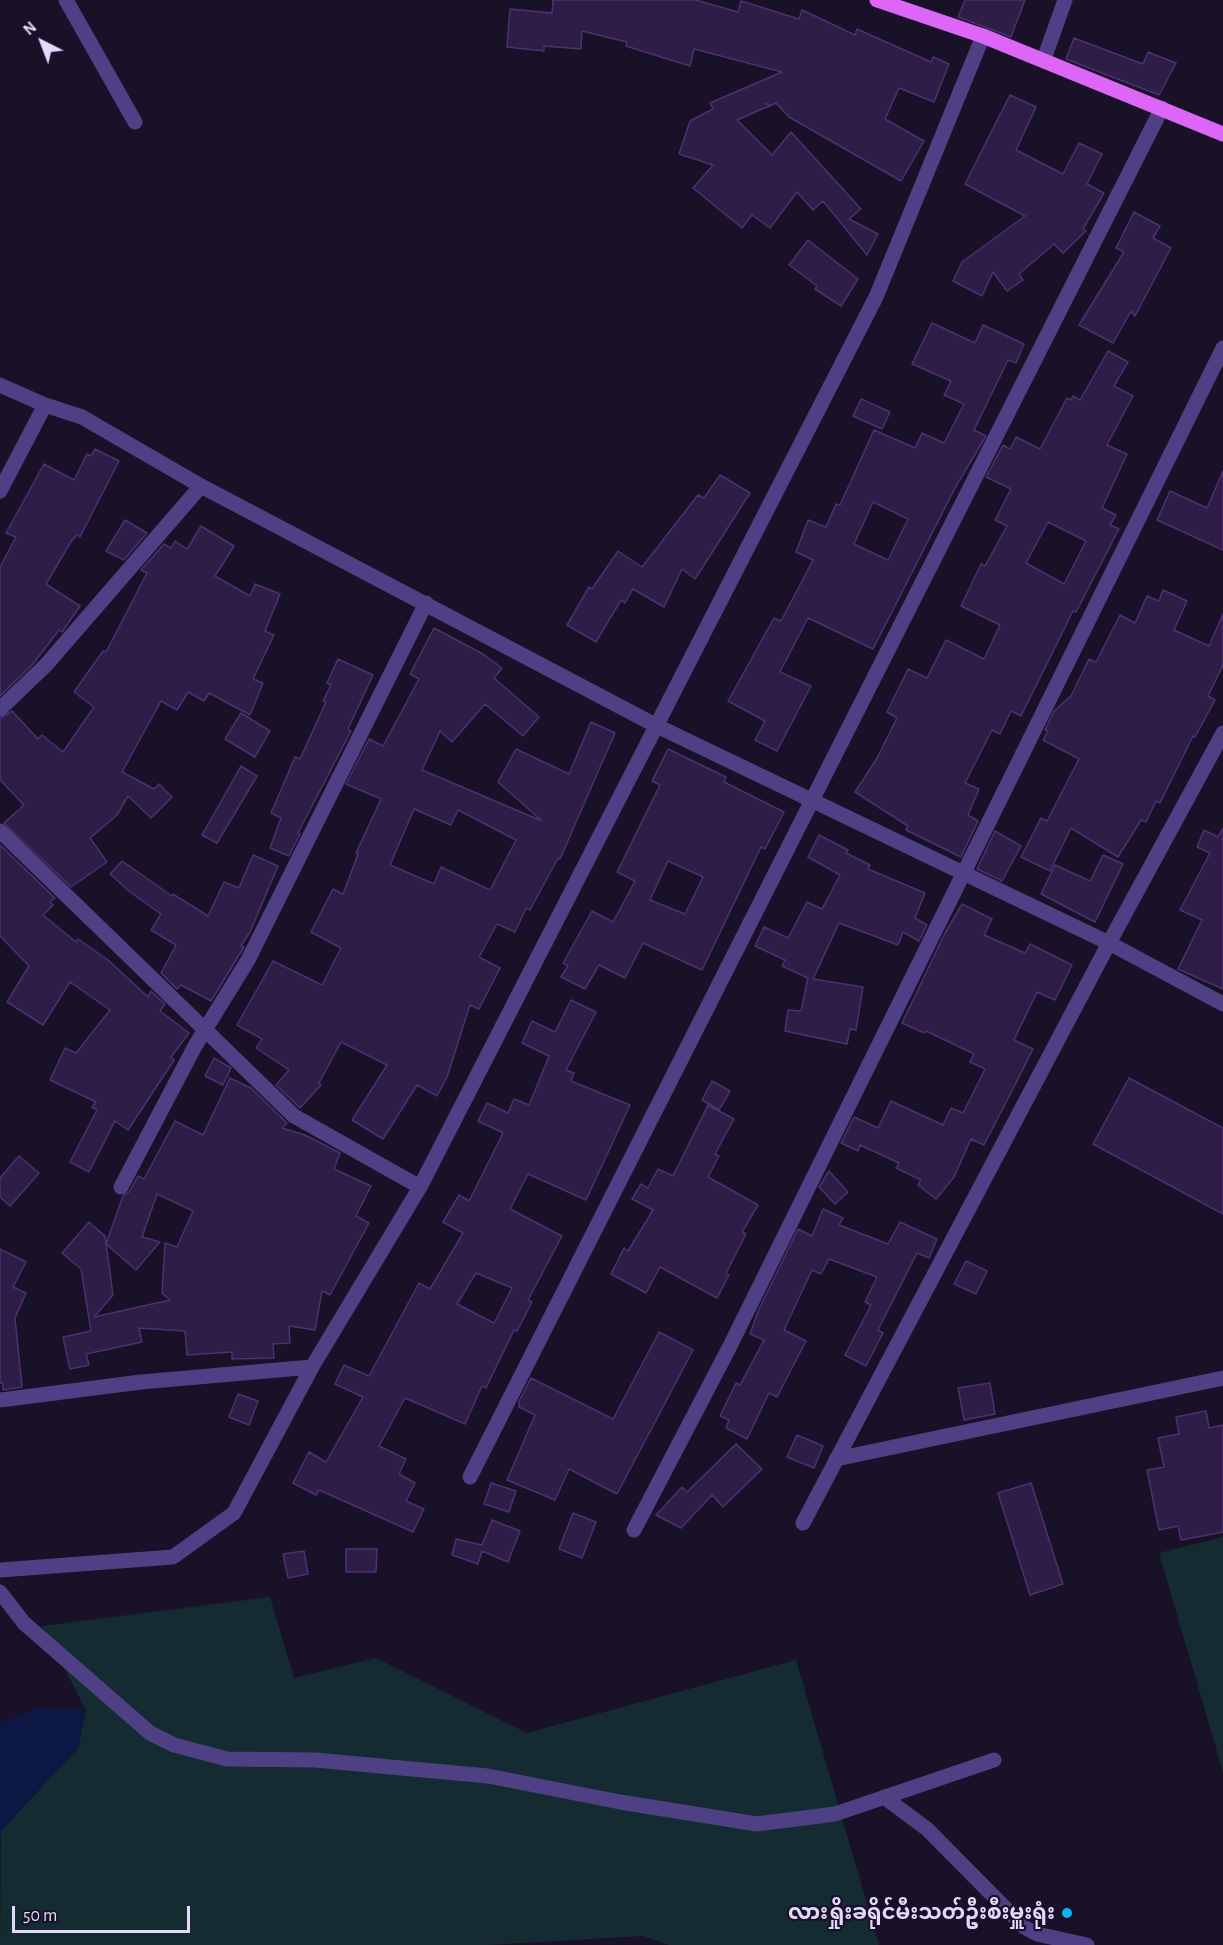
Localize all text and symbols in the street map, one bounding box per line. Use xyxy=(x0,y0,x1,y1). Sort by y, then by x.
north arrow xyxy=(12,12,72,72)
text: N xyxy=(20,19,39,38)
scale bar xyxy=(15,1894,194,1932)
place label: လားရှိုးခရိုင်မီးသတ်ဦးစီးမှူးရုံး xyxy=(788,1900,1055,1926)
marker: လားရှိုးခရိုင်မီးသတ်ဦးစီးမှူးရုံး xyxy=(1060,1906,1074,1920)
text: 50 m xyxy=(23,1907,57,1925)

